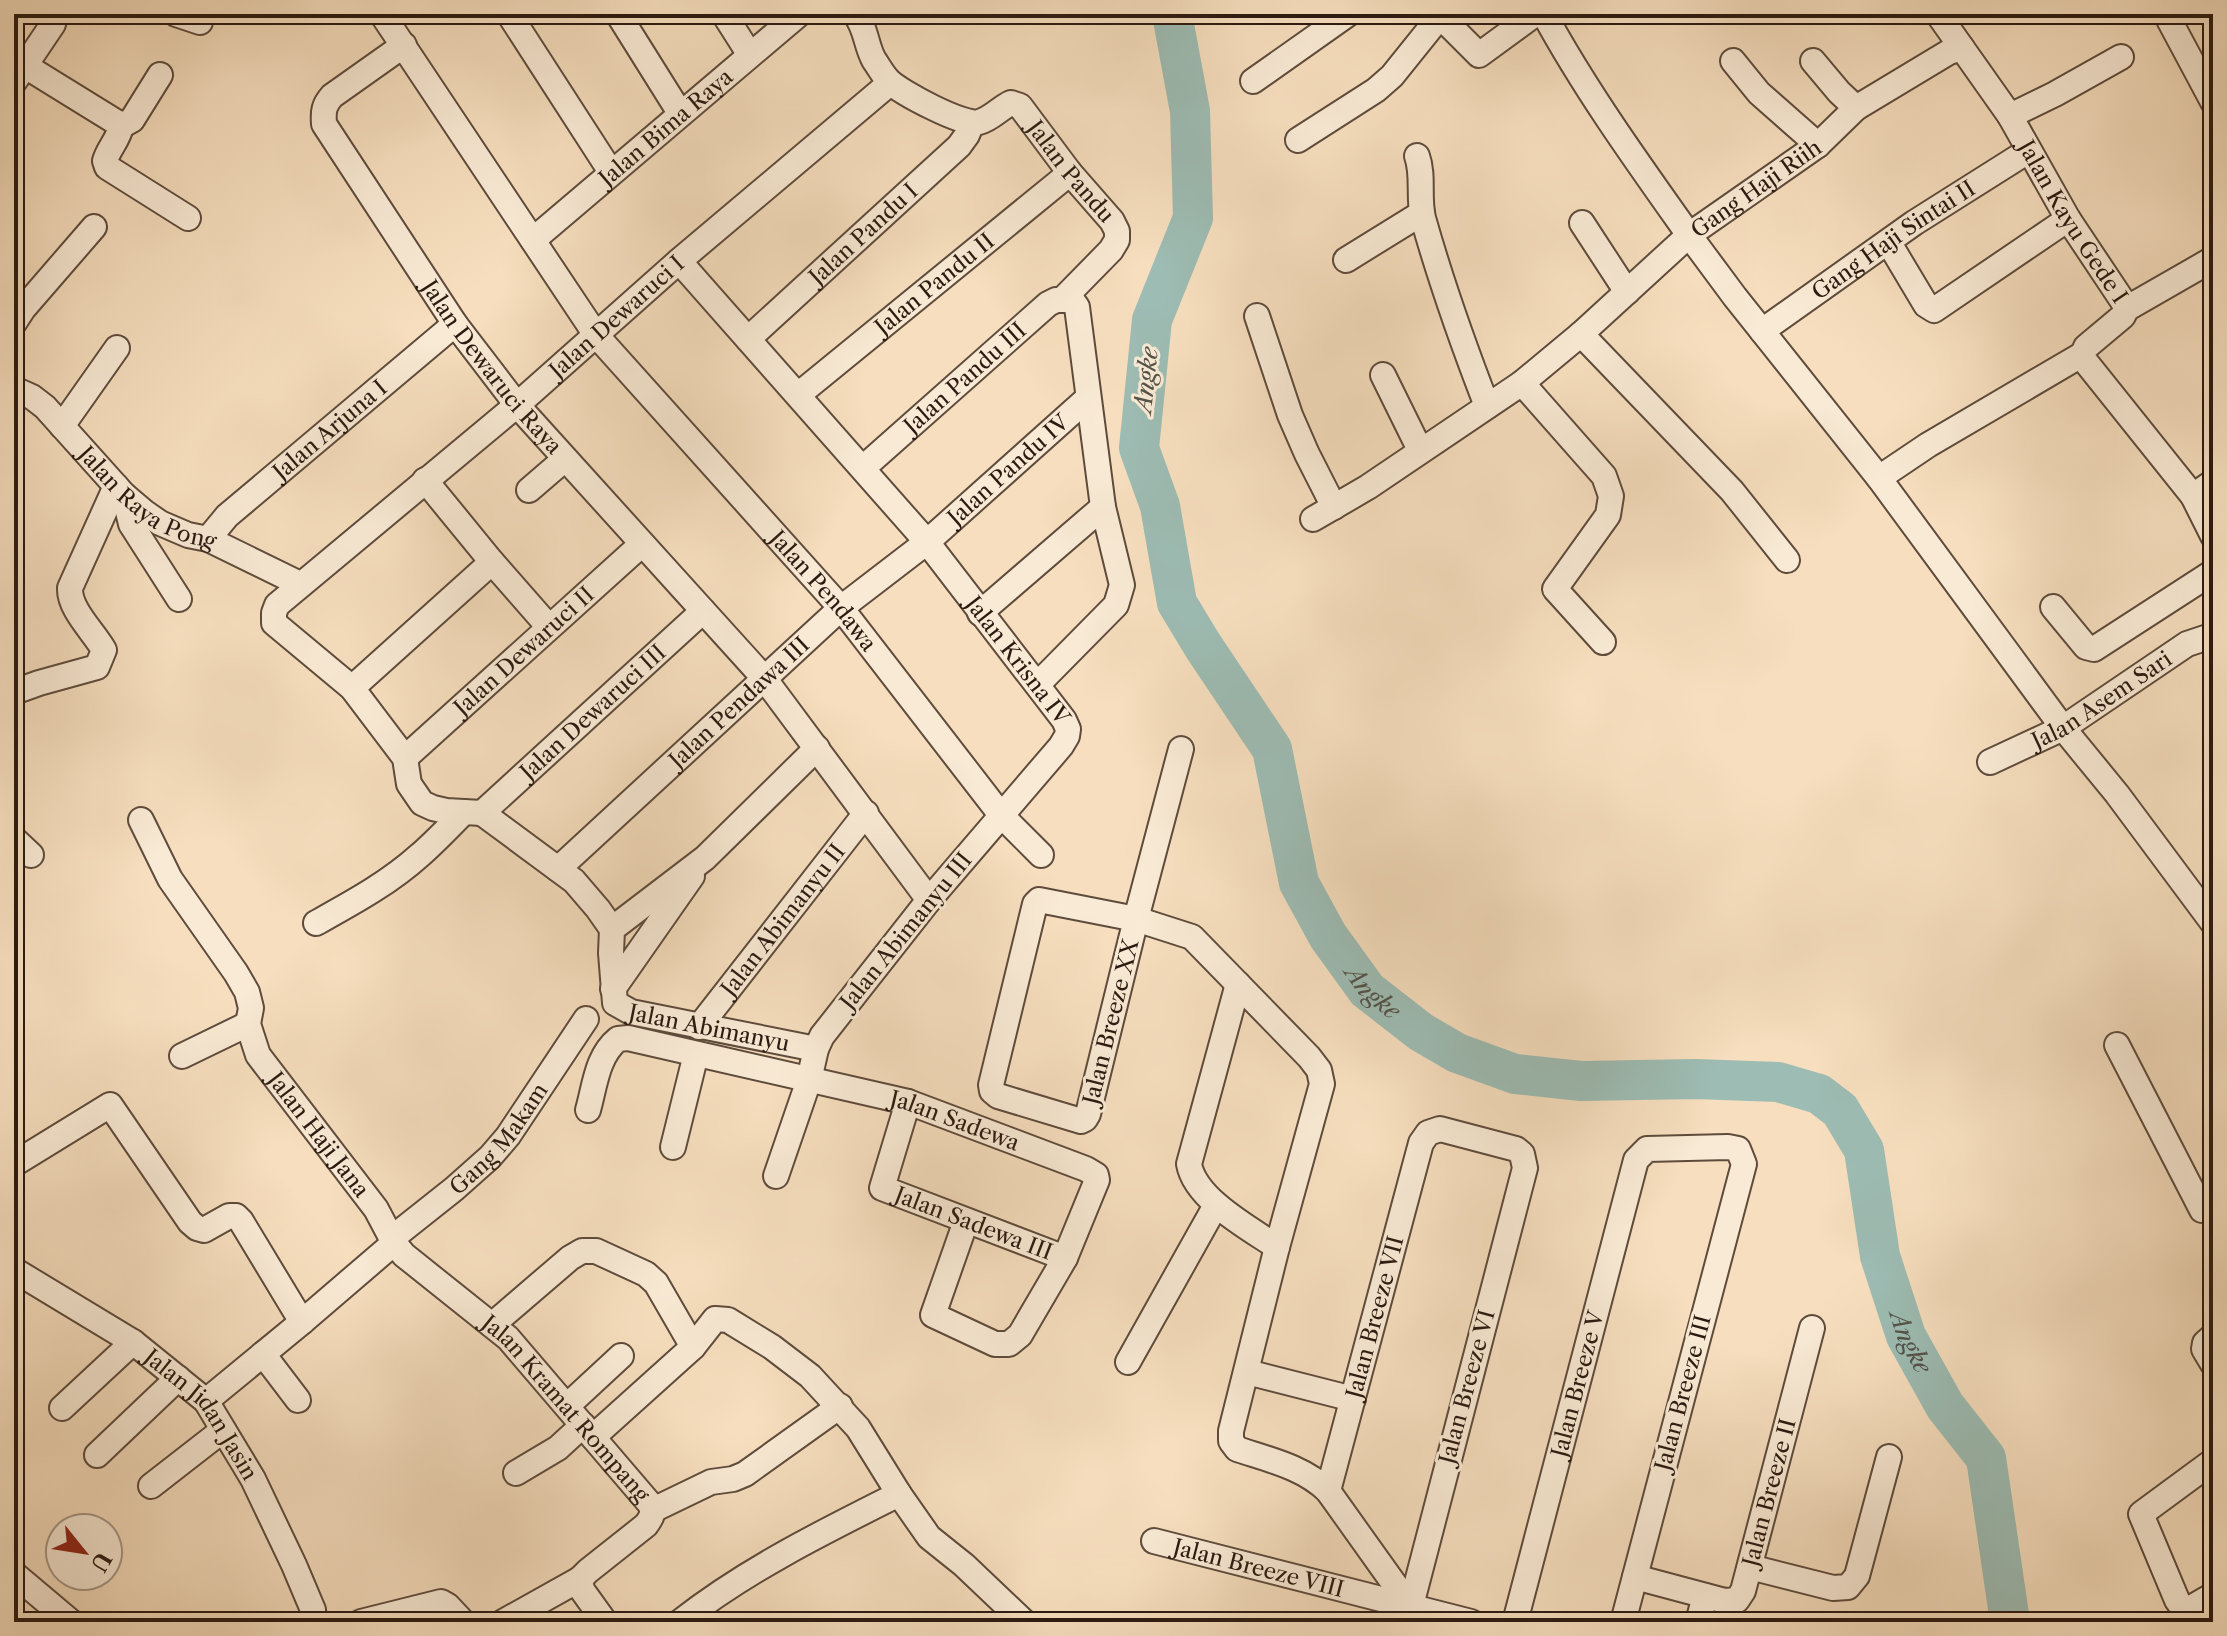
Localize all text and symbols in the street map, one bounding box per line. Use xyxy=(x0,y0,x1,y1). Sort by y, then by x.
street label: Jalan Bima Raya xyxy=(591,63,738,194)
street label: Jalan Pandu xyxy=(1020,113,1120,228)
street label: Gang Haji Riih xyxy=(1685,133,1827,243)
street label: Jalan Kayu Gede I xyxy=(2011,133,2134,308)
street label: Gang Haji Sintai II xyxy=(1806,174,1980,305)
street label: Jalan Pandu I xyxy=(801,177,923,292)
street label: Jalan Pandu II xyxy=(867,227,999,342)
street label: Jalan Dewaruci I xyxy=(541,250,689,386)
street label: Jalan Dewaruci Raya xyxy=(415,272,568,460)
street label: Jalan Pandu III xyxy=(896,317,1031,441)
water label: Angke xyxy=(1128,344,1164,418)
street label: Jalan Arjuna I xyxy=(265,374,392,487)
street label: Jalan Pandu IV xyxy=(939,408,1075,533)
street label: Jalan Raya Pong xyxy=(71,438,221,555)
street label: Jalan Pendawa xyxy=(762,522,883,657)
street label: Jalan Dewaruci II xyxy=(446,581,599,723)
street label: Jalan Krisna IV xyxy=(958,588,1077,731)
street label: Jalan Pendawa III xyxy=(661,631,815,776)
street label: Jalan Dewaruci III xyxy=(512,638,671,787)
street label: Jalan Asem Sari xyxy=(2025,645,2177,756)
street label: Jalan Abimanyu II xyxy=(713,838,851,1004)
street label: Jalan Abimanyu III xyxy=(833,847,978,1017)
street label: Jalan Breeze XX xyxy=(1077,936,1145,1110)
water label: Angke xyxy=(1337,956,1407,1026)
street label: Jalan Abimanyu xyxy=(623,998,792,1057)
street label: Jalan Haji Jana xyxy=(261,1064,376,1203)
street label: Gang Makam xyxy=(444,1077,553,1200)
street label: Jalan Sadewa xyxy=(885,1084,1024,1156)
street label: Jalan Sadewa III xyxy=(888,1180,1056,1265)
street label: Jalan Breeze VII xyxy=(1339,1233,1409,1404)
water label: Angke xyxy=(1883,1303,1939,1379)
street label: Jalan Kramat Rompang xyxy=(474,1307,656,1508)
street label: Jalan Breeze VI xyxy=(1433,1307,1501,1470)
street label: Jalan Breeze V xyxy=(1544,1307,1610,1463)
street label: Jalan Breeze III xyxy=(1648,1312,1717,1477)
street label: Jalan Jidan Jasin xyxy=(136,1341,264,1485)
street label: Jalan Breeze II xyxy=(1736,1415,1801,1572)
north arrow xyxy=(44,1512,124,1592)
street label: Jalan Breeze VIII xyxy=(1167,1532,1347,1603)
text: U xyxy=(85,1547,117,1576)

